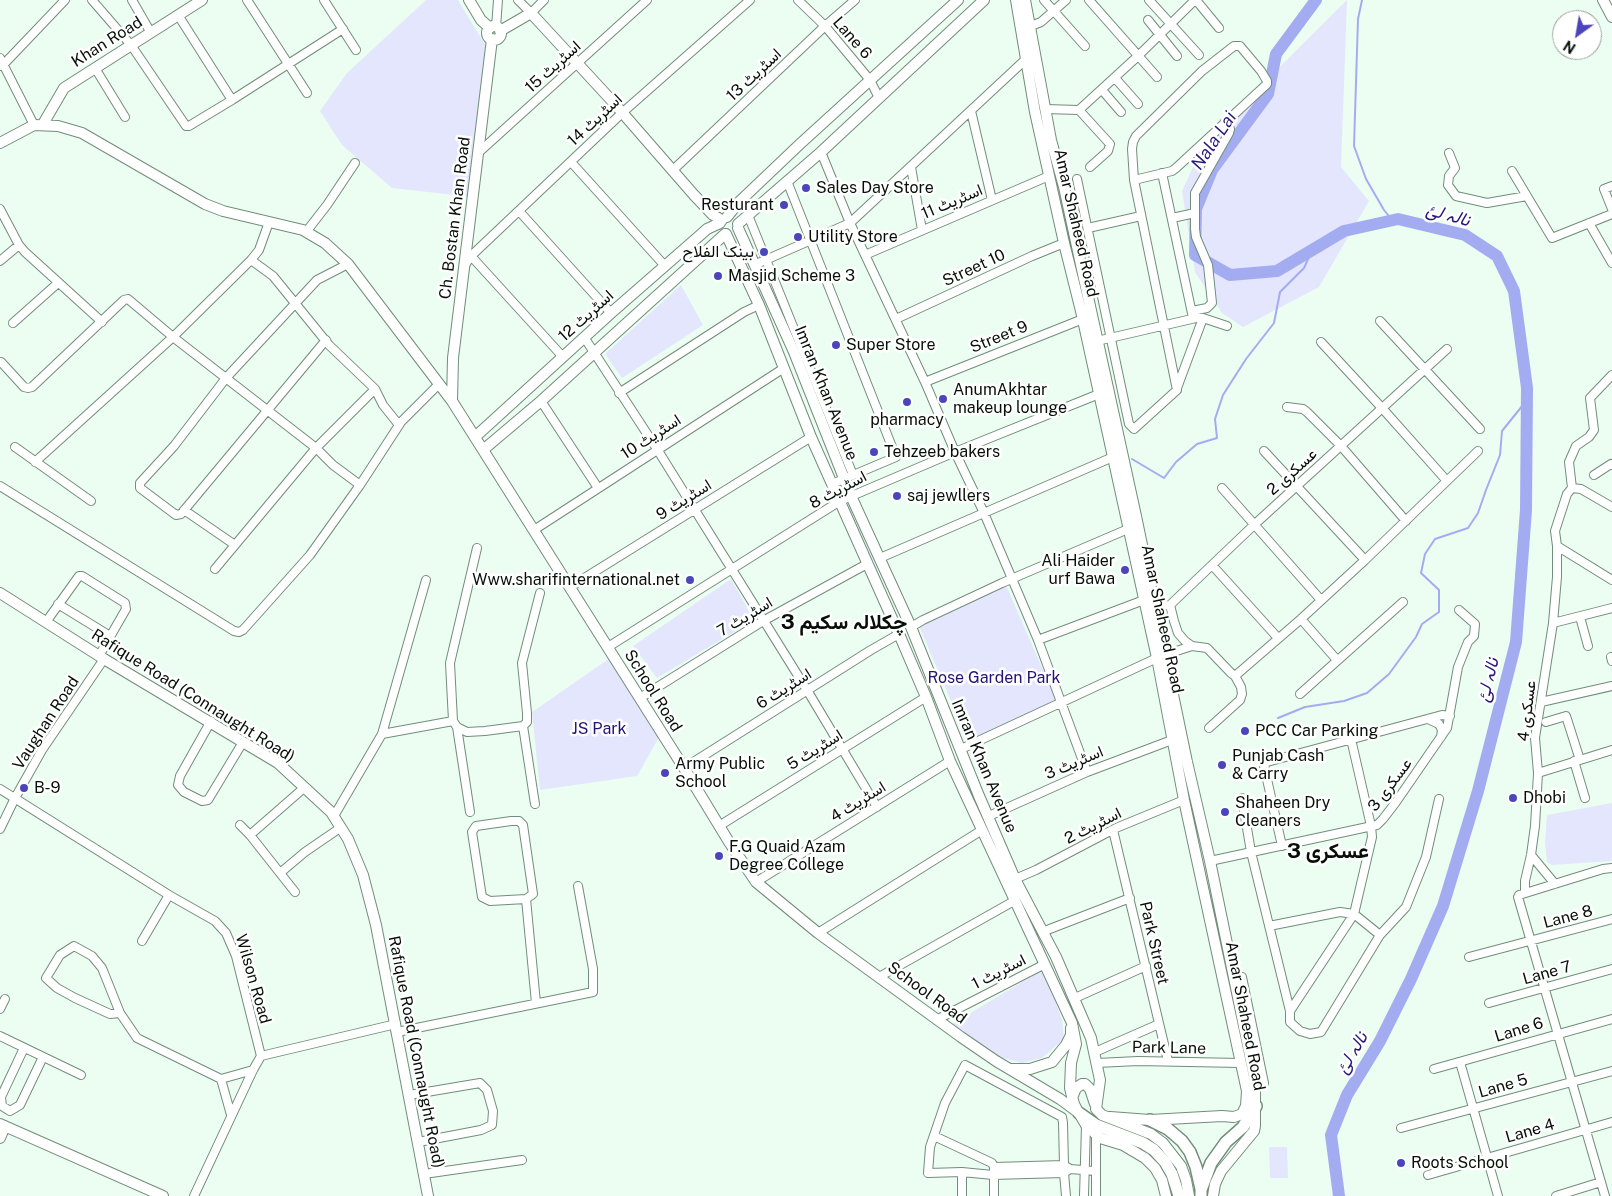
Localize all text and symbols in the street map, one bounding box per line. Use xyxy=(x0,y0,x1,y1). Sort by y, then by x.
north arrow xyxy=(1552,10,1602,60)
street label: Khan Road xyxy=(68,13,146,71)
street label: Lane 6 xyxy=(828,13,876,63)
street label: اسٹریٹ 15 xyxy=(521,37,585,97)
text: N xyxy=(1561,37,1578,57)
street label: اسٹریٹ 13 xyxy=(722,45,786,105)
street label: اسٹریٹ 14 xyxy=(564,90,626,150)
water label: Nala Lai xyxy=(1187,108,1241,174)
street label: Ch. Bostan Khan Road xyxy=(436,136,474,300)
street label: Amar Shaheed Road xyxy=(1050,147,1102,299)
place label: Sales Day Store xyxy=(816,178,934,198)
street label: اسٹریٹ 11 xyxy=(918,181,986,223)
marker: Sales Day Store xyxy=(800,182,812,194)
place label: Resturant xyxy=(701,195,774,215)
water label: نالہ لئ xyxy=(1424,198,1472,232)
marker: Resturant xyxy=(778,199,790,211)
place label: Utility Store xyxy=(808,227,898,247)
marker: Utility Store xyxy=(792,231,804,243)
place label: بینک الفلاح xyxy=(683,242,754,262)
street label: Street 10 xyxy=(940,245,1008,291)
marker: بینک الفلاح xyxy=(758,246,770,258)
place label: Masjid Scheme 3 xyxy=(728,266,855,286)
marker: Masjid Scheme 3 xyxy=(712,270,724,282)
street label: اسٹریٹ 12 xyxy=(554,286,618,346)
street label: Street 9 xyxy=(967,317,1031,357)
street label: Imran Khan Avenue xyxy=(790,323,862,463)
place label: Super Store xyxy=(846,335,935,355)
marker: Super Store xyxy=(830,339,842,351)
place label: AnumAkhtar makeup lounge xyxy=(953,380,1067,418)
marker: AnumAkhtar makeup lounge xyxy=(937,393,949,405)
marker: pharmacy xyxy=(901,396,913,408)
street label: اسٹریٹ 10 xyxy=(617,410,685,464)
place label: pharmacy xyxy=(870,410,944,430)
place label: Tehzeeb bakers xyxy=(884,442,1000,462)
street label: عسکری 2 xyxy=(1263,444,1321,500)
marker: Tehzeeb bakers xyxy=(868,446,880,458)
street label: اسٹریٹ 8 xyxy=(806,467,870,513)
street label: اسٹریٹ 9 xyxy=(653,476,715,524)
place label: saj jewllers xyxy=(907,486,990,506)
marker: saj jewllers xyxy=(891,490,903,502)
street label: Amar Shaheed Road xyxy=(1137,543,1187,695)
place label: Ali Haider urf Bawa xyxy=(1041,551,1115,589)
marker: Ali Haider urf Bawa xyxy=(1119,564,1131,576)
place label: Www.sharifinternational.net xyxy=(472,570,680,590)
marker: Www.sharifinternational.net xyxy=(684,574,696,586)
street label: اسٹریٹ 7 xyxy=(714,593,776,641)
district label: چکلالہ سکیم 3 xyxy=(781,610,907,636)
street label: Rafique Road (Connaught Road) xyxy=(88,625,298,767)
street label: School Road xyxy=(620,646,686,736)
water label: نالہ لئ xyxy=(1472,656,1504,704)
street label: اسٹریٹ 6 xyxy=(753,665,815,713)
park label: Rose Garden Park xyxy=(927,668,1061,688)
street label: Vaughan Road xyxy=(9,673,83,773)
street label: عسکری 4 xyxy=(1514,679,1540,743)
street label: Imran Khan Avenue xyxy=(947,696,1021,836)
park label: JS Park xyxy=(572,719,626,739)
place label: PCC Car Parking xyxy=(1255,721,1378,741)
street label: اسٹریٹ 5 xyxy=(784,725,846,775)
marker: PCC Car Parking xyxy=(1239,725,1251,737)
street label: اسٹریٹ 3 xyxy=(1042,742,1106,784)
place label: Punjab Cash & Carry xyxy=(1232,746,1324,784)
place label: Army Public School xyxy=(675,754,765,792)
street label: عسکری 3 xyxy=(1364,755,1416,815)
marker: Punjab Cash & Carry xyxy=(1216,759,1228,771)
marker: Army Public School xyxy=(659,767,671,779)
place label: B-9 xyxy=(34,778,61,798)
street label: اسٹریٹ 4 xyxy=(827,778,889,826)
marker: B-9 xyxy=(18,782,30,794)
place label: Dhobi xyxy=(1523,788,1566,808)
marker: Dhobi xyxy=(1507,792,1519,804)
place label: Shaheen Dry Cleaners xyxy=(1235,793,1330,831)
street label: اسٹریٹ 2 xyxy=(1061,804,1125,848)
marker: Shaheen Dry Cleaners xyxy=(1219,806,1231,818)
place label: F.G Quaid Azam Degree College xyxy=(729,837,846,875)
district label: عسکری 3 xyxy=(1287,839,1369,865)
marker: F.G Quaid Azam Degree College xyxy=(713,850,725,862)
street label: Park Street xyxy=(1135,900,1173,986)
street label: Lane 8 xyxy=(1541,901,1595,933)
street label: Wilson Road xyxy=(231,932,275,1026)
street label: Rafique Road (Connaught Road) xyxy=(384,934,448,1170)
street label: Amar Shaheed Road xyxy=(1221,940,1269,1092)
street label: اسٹریٹ 1 xyxy=(969,950,1029,994)
street label: Lane 7 xyxy=(1521,957,1573,989)
street label: School Road xyxy=(884,958,970,1028)
street label: Lane 6 xyxy=(1492,1014,1546,1046)
water label: نالہ لئ xyxy=(1331,1028,1373,1078)
street label: Park Lane xyxy=(1132,1038,1206,1058)
street label: Lane 5 xyxy=(1476,1070,1530,1102)
street label: Lane 4 xyxy=(1503,1115,1557,1147)
place label: Roots School xyxy=(1411,1153,1509,1173)
marker: Roots School xyxy=(1395,1157,1407,1169)

